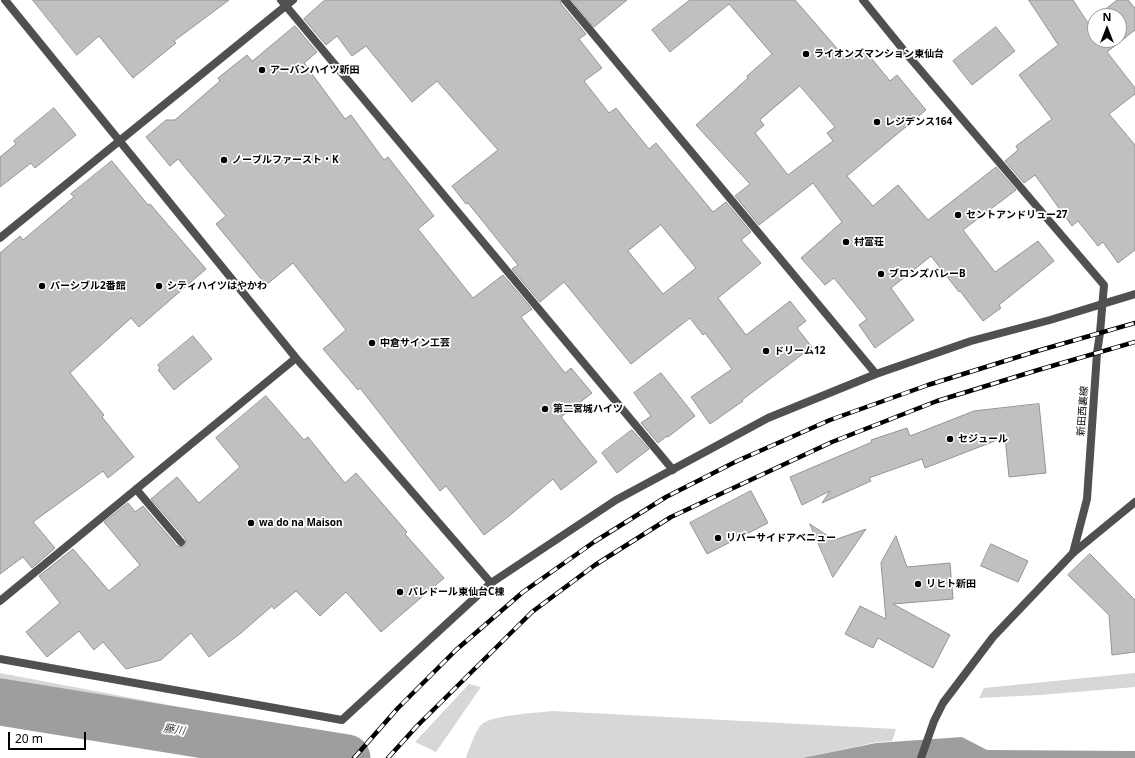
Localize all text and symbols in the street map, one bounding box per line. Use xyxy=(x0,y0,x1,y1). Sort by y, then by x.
north arrow xyxy=(1087,8,1127,48)
text: N xyxy=(1103,9,1111,24)
place label: ライオンズマンション東仙台 xyxy=(814,48,944,60)
marker: ライオンズマンション東仙台 xyxy=(801,49,811,59)
place label: アーバンハイツ新田 xyxy=(270,64,359,76)
marker: アーバンハイツ新田 xyxy=(257,65,267,75)
place label: レジデンス164 xyxy=(885,116,952,128)
marker: レジデンス164 xyxy=(872,117,882,127)
place label: ノーブルファースト・K xyxy=(232,154,339,166)
marker: ノーブルファースト・K xyxy=(219,155,229,165)
place label: セントアンドリュー27 xyxy=(966,209,1067,221)
marker: セントアンドリュー27 xyxy=(953,210,963,220)
place label: 村富荘 xyxy=(854,236,884,248)
marker: 村富荘 xyxy=(841,237,851,247)
place label: ブロンズバレーB xyxy=(889,268,966,280)
marker: ブロンズバレーB xyxy=(876,269,886,279)
place label: パーシブル2番館 xyxy=(50,280,126,292)
place label: シティハイツはやかわ xyxy=(167,280,267,292)
marker: パーシブル2番館 xyxy=(37,281,47,291)
marker: シティハイツはやかわ xyxy=(154,281,164,291)
place label: 中倉サイン工芸 xyxy=(380,337,450,349)
marker: 中倉サイン工芸 xyxy=(367,338,377,348)
place label: ドリーム12 xyxy=(774,345,825,357)
marker: ドリーム12 xyxy=(761,346,771,356)
street label: 新田西裏線 xyxy=(1075,386,1091,436)
place label: 第二宮城ハイツ xyxy=(553,403,623,415)
marker: 第二宮城ハイツ xyxy=(540,404,550,414)
place label: セジュール xyxy=(958,433,1008,445)
marker: セジュール xyxy=(945,434,955,444)
place label: wa do na Maison xyxy=(259,517,343,529)
marker: wa do na Maison xyxy=(246,518,256,528)
place label: リバーサイドアベニュー xyxy=(726,532,836,544)
marker: リバーサイドアベニュー xyxy=(713,533,723,543)
place label: リヒト新田 xyxy=(926,578,976,590)
marker: リヒト新田 xyxy=(913,579,923,589)
place label: パレドール東仙台C棟 xyxy=(408,586,504,598)
marker: パレドール東仙台C棟 xyxy=(395,587,405,597)
water label: 藤川 xyxy=(162,722,186,738)
scale bar xyxy=(10,724,88,750)
text: 20 m xyxy=(15,730,43,747)

